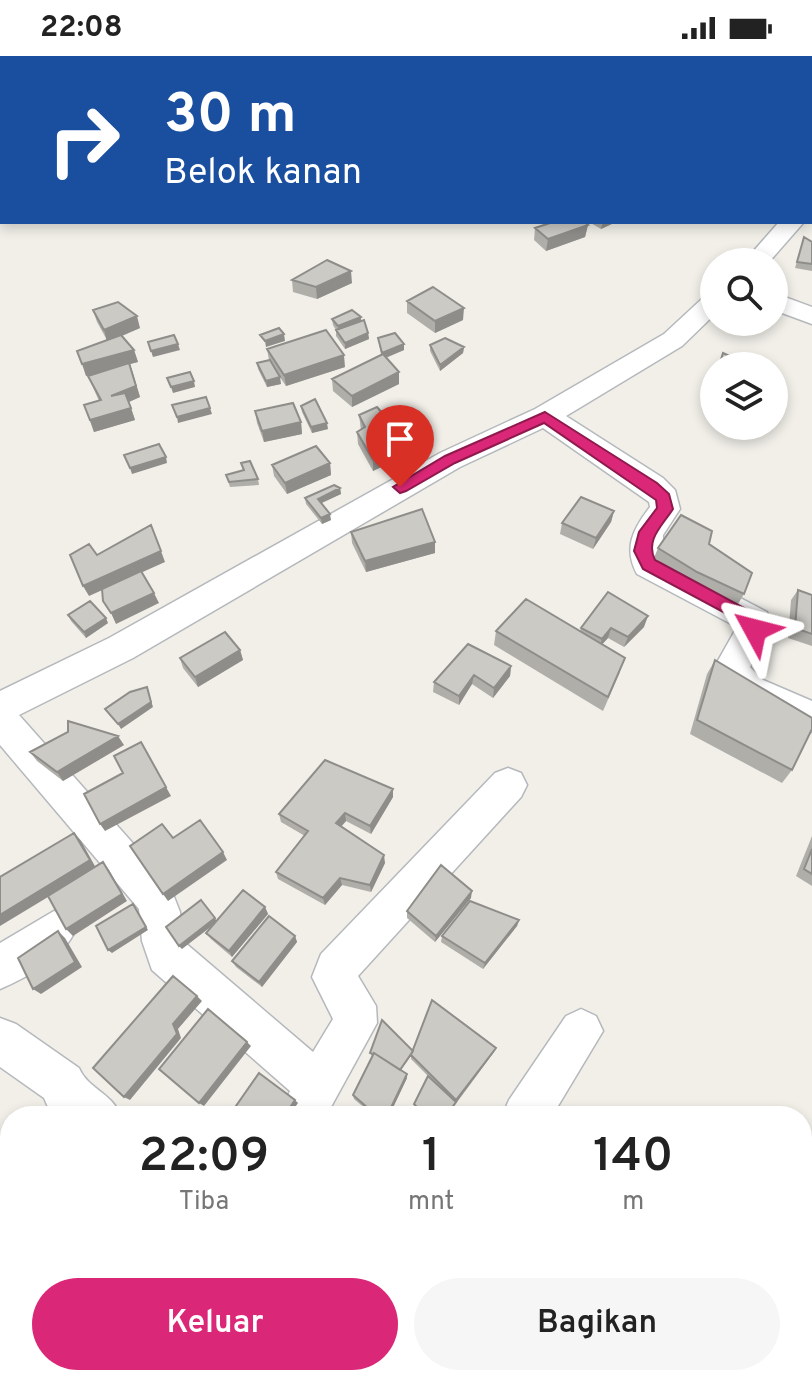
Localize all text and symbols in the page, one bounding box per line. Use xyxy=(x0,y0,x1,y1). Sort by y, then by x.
text: 22:08 xyxy=(40,10,123,47)
text: 30 m xyxy=(164,82,297,152)
icon: right xyxy=(32,88,136,192)
text: Belok kanan xyxy=(164,151,362,197)
map controls xyxy=(700,248,788,440)
button: search xyxy=(700,248,788,336)
button: layers xyxy=(700,352,788,440)
pin xyxy=(366,405,434,487)
icon: arrive xyxy=(378,417,422,461)
position arrow xyxy=(713,588,797,672)
text: 22:09 xyxy=(139,1128,269,1188)
text: 1 xyxy=(422,1128,441,1188)
text: 140 xyxy=(593,1128,673,1188)
text: Tiba xyxy=(179,1186,229,1219)
text: mnt xyxy=(408,1186,454,1219)
text: m xyxy=(622,1186,644,1219)
button: Keluar xyxy=(32,1278,398,1370)
button: Bagikan xyxy=(414,1278,780,1370)

